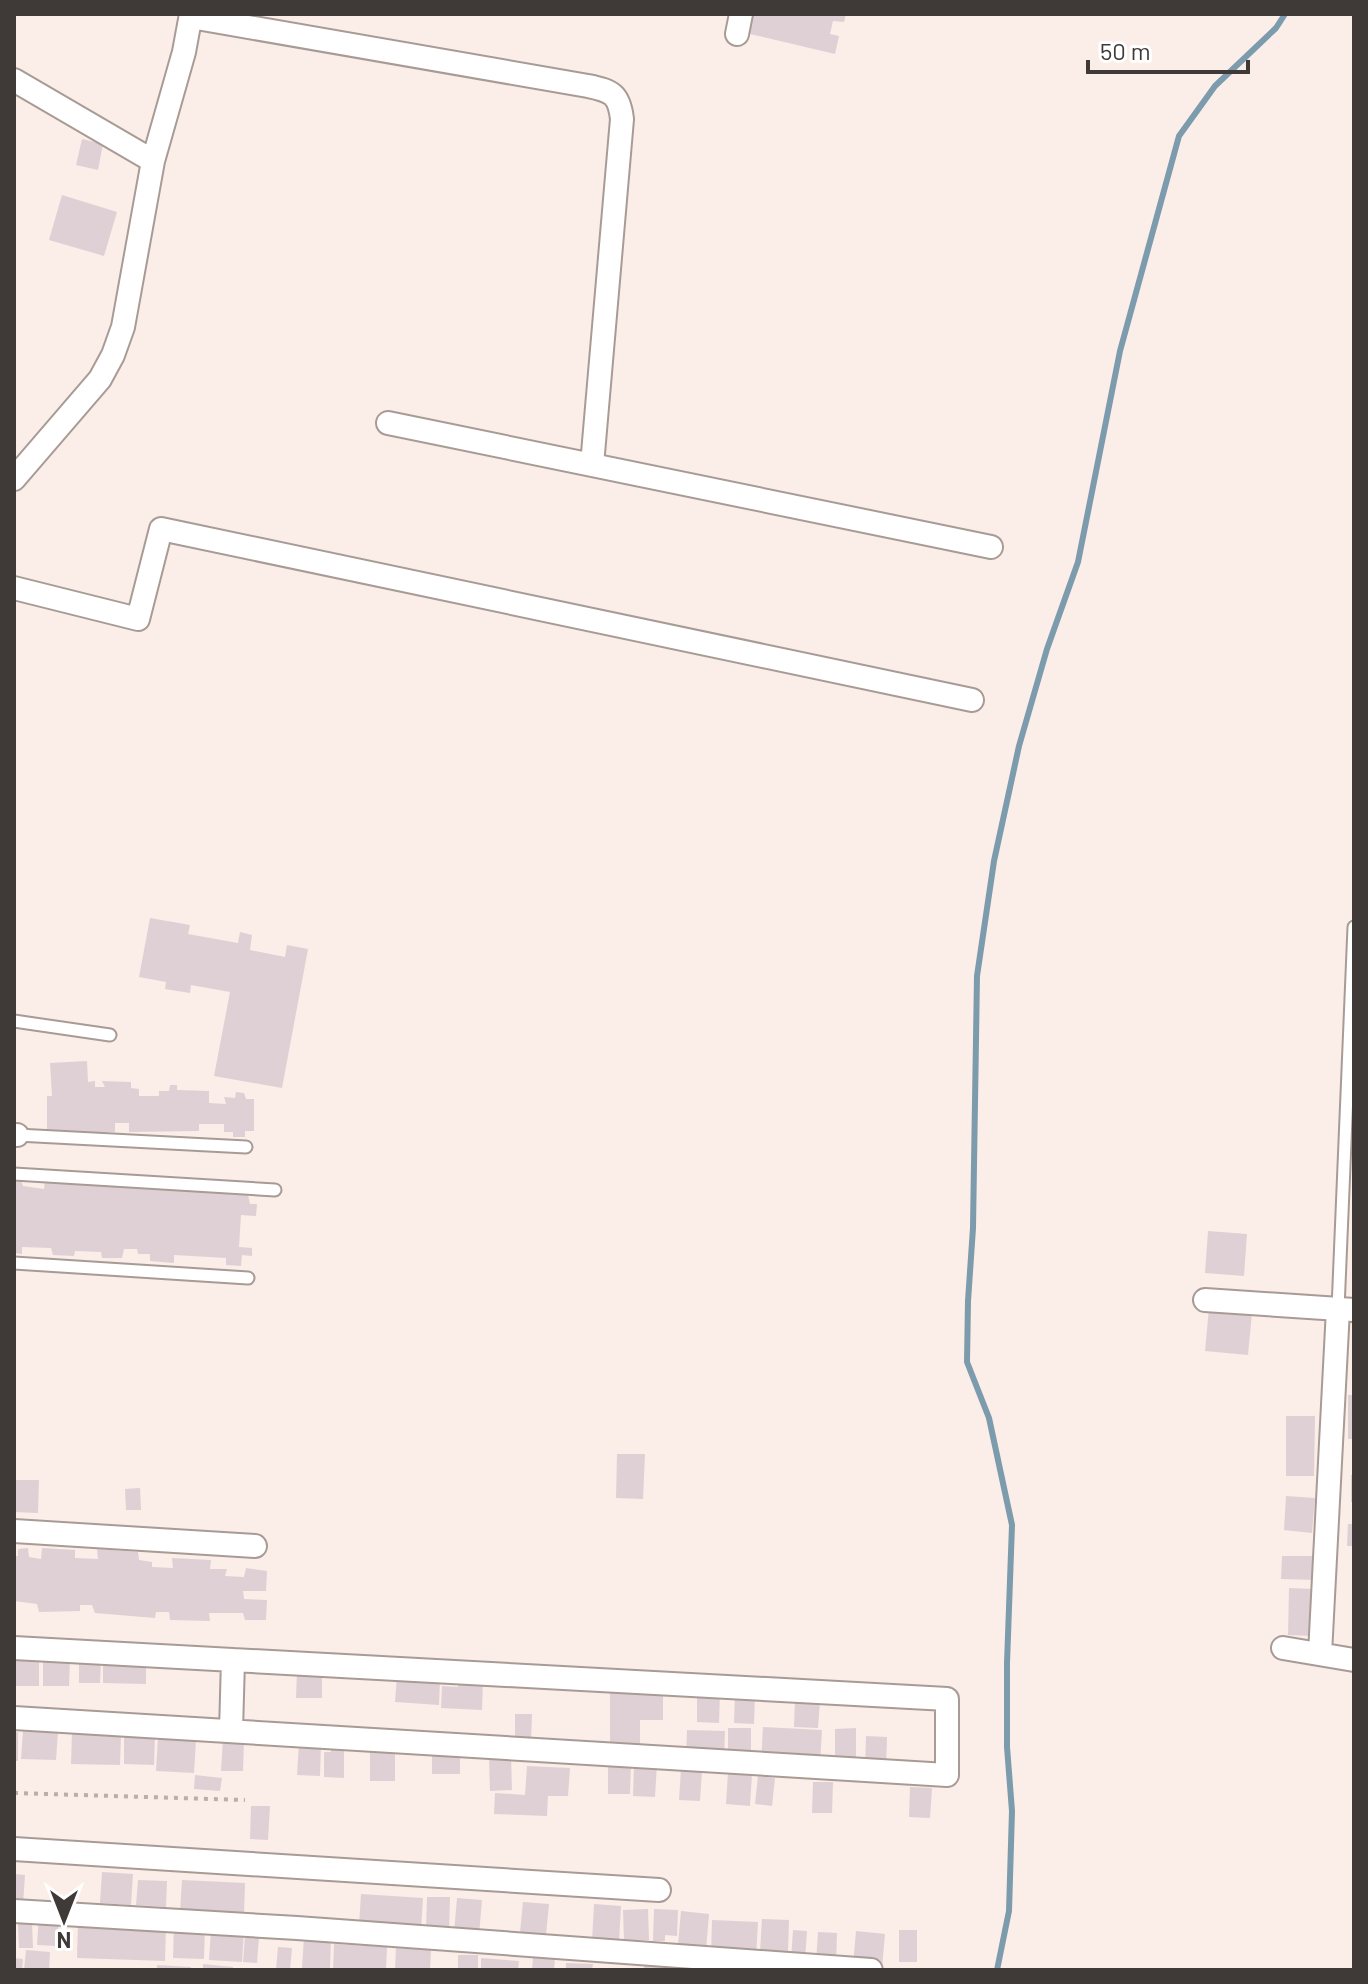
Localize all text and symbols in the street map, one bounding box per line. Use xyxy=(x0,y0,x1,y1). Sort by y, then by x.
scale bar xyxy=(1088,24,1248,74)
text: 50 m xyxy=(1100,36,1151,65)
north arrow xyxy=(24,1880,104,1960)
text: N xyxy=(57,1928,71,1954)

